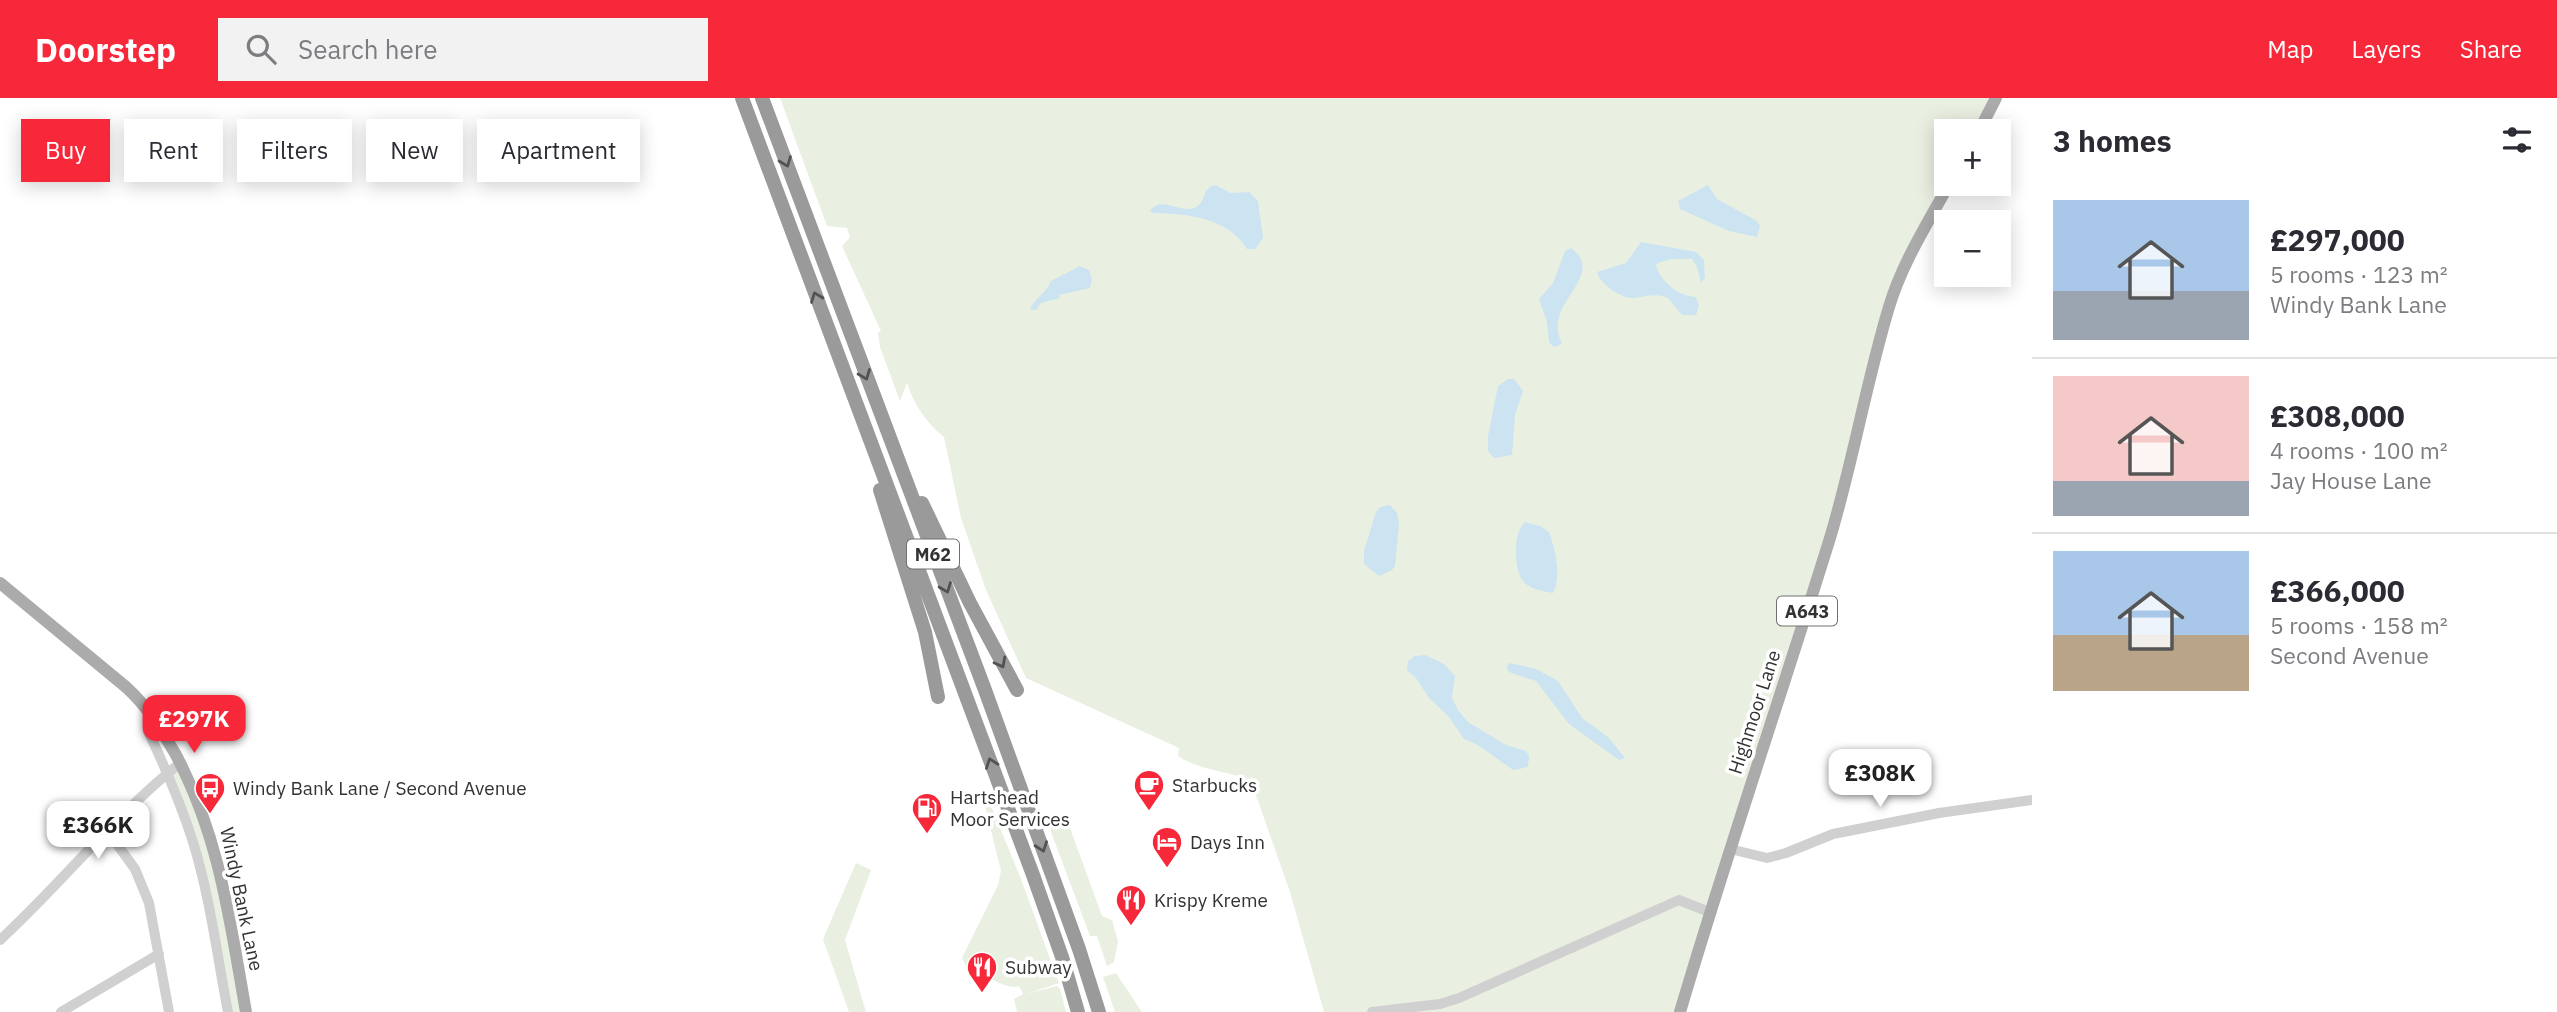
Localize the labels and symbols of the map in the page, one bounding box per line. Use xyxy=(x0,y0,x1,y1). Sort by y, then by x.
one-way arrow xyxy=(777,155,791,167)
one-way arrow xyxy=(811,292,825,304)
one-way arrow xyxy=(857,368,871,380)
road number: M62 xyxy=(907,540,959,568)
one-way arrow xyxy=(937,581,951,593)
road number: A643 xyxy=(1777,597,1837,626)
street label: Highmoor Lane xyxy=(1723,647,1785,777)
one-way arrow xyxy=(993,656,1007,668)
pin: £297K xyxy=(145,696,243,755)
pin: £308K xyxy=(1831,750,1929,809)
one-way arrow xyxy=(985,757,999,769)
cafe icon: Starbucks xyxy=(1132,768,1166,812)
bus stop icon: Windy Bank Lane / Second Avenue xyxy=(193,771,227,815)
place label: Starbucks xyxy=(1172,773,1257,797)
place label: Windy Bank Lane / Second Avenue xyxy=(233,776,527,800)
place label: Hartshead Moor Services xyxy=(950,785,1070,831)
fuel station icon: Hartshead Moor Services xyxy=(910,791,944,835)
pin: £366K xyxy=(49,802,147,861)
street label: Windy Bank Lane xyxy=(215,825,269,973)
hotel icon: Days Inn xyxy=(1150,825,1184,869)
place label: Days Inn xyxy=(1190,830,1265,854)
one-way arrow xyxy=(1034,840,1048,853)
restaurant icon: Krispy Kreme xyxy=(1114,883,1148,927)
place label: Krispy Kreme xyxy=(1154,888,1268,912)
restaurant icon: Subway xyxy=(965,950,999,994)
place label: Subway xyxy=(1005,955,1072,979)

